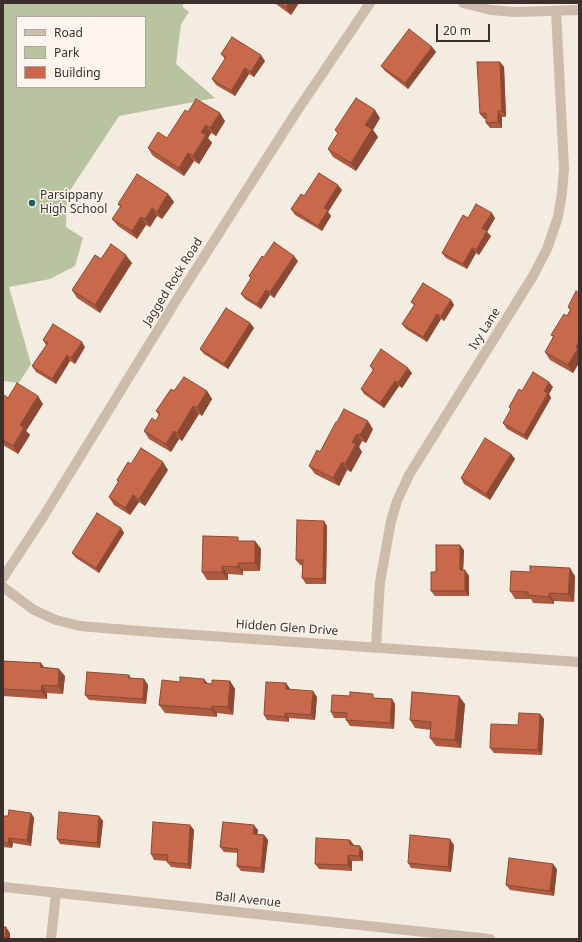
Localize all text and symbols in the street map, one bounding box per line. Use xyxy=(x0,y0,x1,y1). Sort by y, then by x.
legend xyxy=(16,16,146,88)
scale bar xyxy=(438,16,492,42)
text: 20 m xyxy=(443,22,471,39)
text: Road xyxy=(54,24,83,41)
text: Park xyxy=(54,44,79,61)
text: Building xyxy=(54,64,101,81)
place label: Parsippany High School xyxy=(40,189,107,217)
marker: Parsippany High School xyxy=(27,198,37,208)
street label: Jagged Rock Road xyxy=(140,235,206,329)
street label: Ivy Lane xyxy=(467,305,503,353)
street label: Hidden Glen Drive xyxy=(235,617,339,639)
street label: Ball Avenue xyxy=(214,889,282,911)

